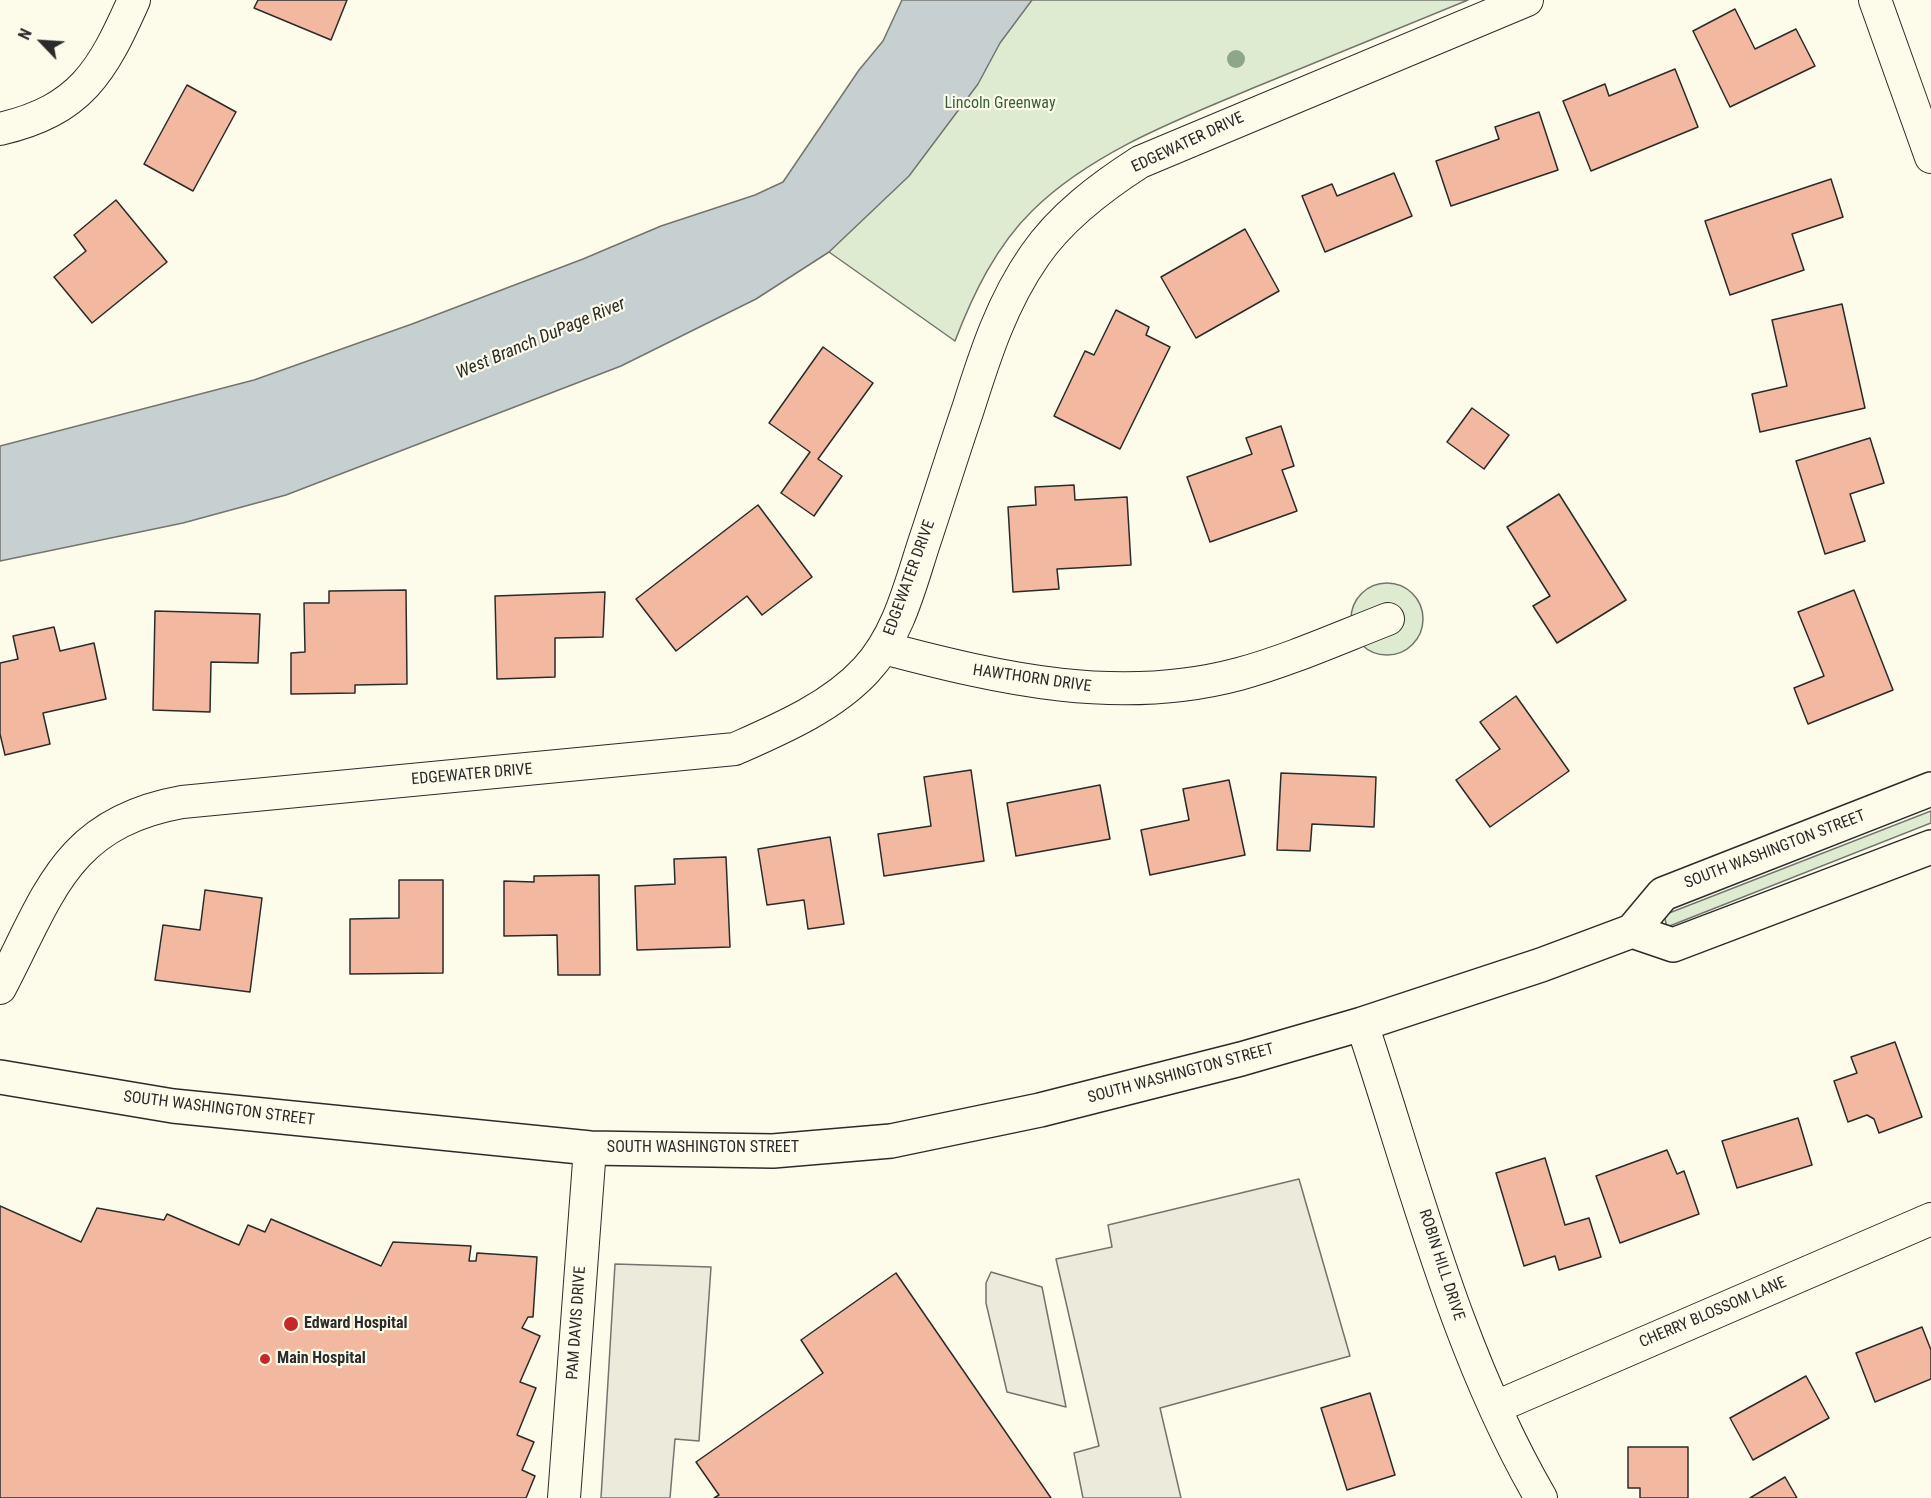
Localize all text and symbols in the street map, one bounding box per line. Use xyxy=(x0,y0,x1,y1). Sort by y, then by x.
north arrow xyxy=(12,12,72,72)
text: N xyxy=(15,26,36,43)
park label: Lincoln Greenway xyxy=(944,94,1056,114)
street label: EDGEWATER DRIVE xyxy=(1129,109,1247,177)
water label: West Branch DuPage River xyxy=(453,294,629,384)
street label: EDGEWATER DRIVE xyxy=(880,518,940,638)
street label: HAWTHORN DRIVE xyxy=(971,661,1093,697)
street label: EDGEWATER DRIVE xyxy=(411,760,533,790)
street label: SOUTH WASHINGTON STREET xyxy=(1682,807,1868,893)
street label: SOUTH WASHINGTON STREET xyxy=(1086,1040,1276,1108)
street label: SOUTH WASHINGTON STREET xyxy=(122,1088,316,1130)
street label: SOUTH WASHINGTON STREET xyxy=(607,1138,799,1158)
street label: ROBIN HILL DRIVE xyxy=(1414,1207,1468,1323)
street label: PAM DAVIS DRIVE xyxy=(563,1266,591,1380)
street label: CHERRY BLOSSOM LANE xyxy=(1637,1273,1789,1353)
place label: Edward Hospital xyxy=(304,1314,408,1334)
marker: Edward Hospital xyxy=(282,1315,300,1333)
place label: Main Hospital xyxy=(277,1349,366,1369)
marker: Main Hospital xyxy=(258,1352,272,1366)

